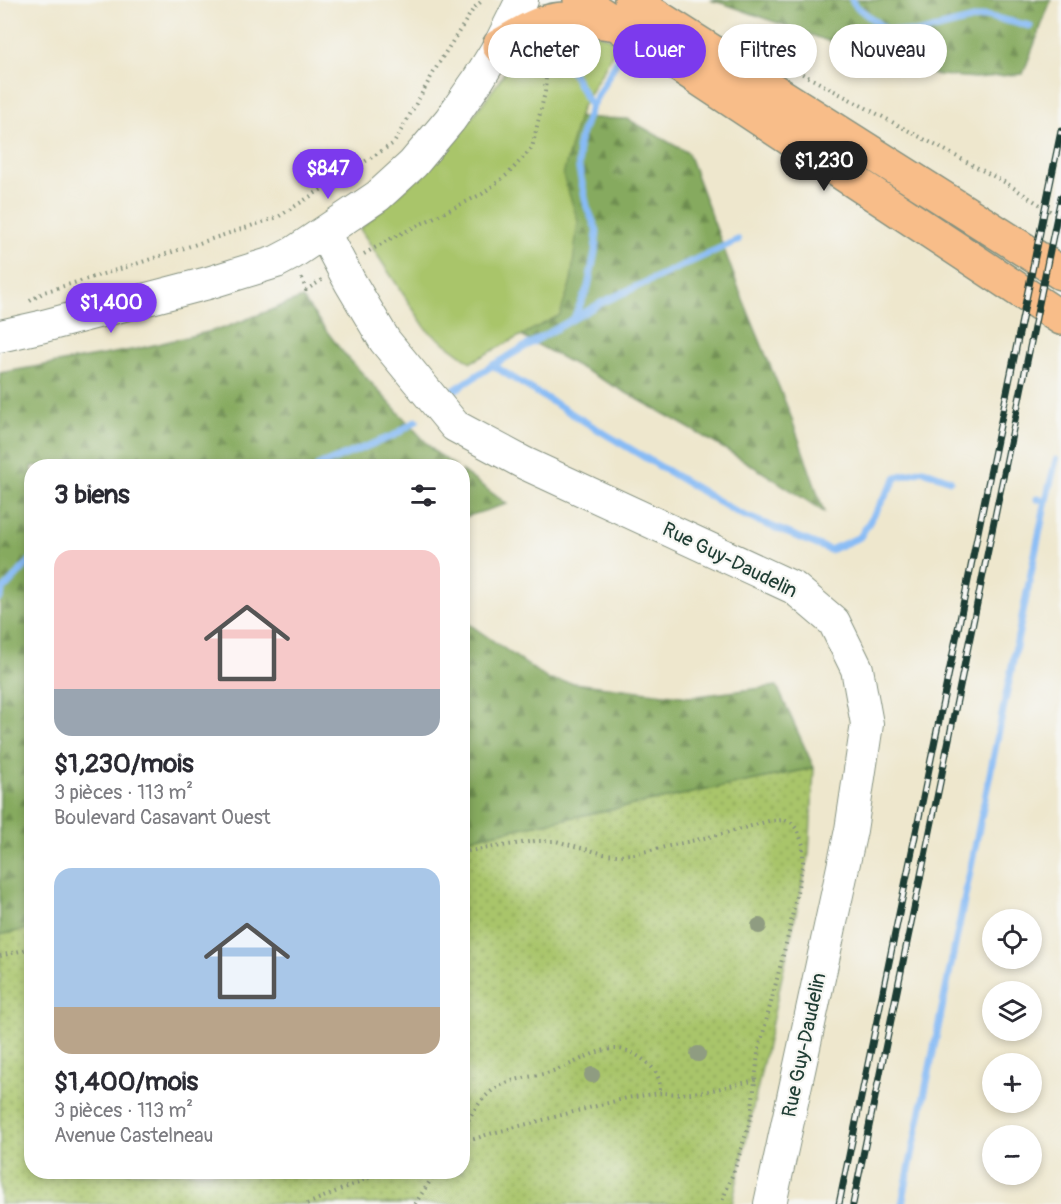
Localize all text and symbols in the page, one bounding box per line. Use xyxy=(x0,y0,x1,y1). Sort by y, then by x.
chip: Acheter xyxy=(488,24,601,78)
chip: Louer xyxy=(613,24,706,78)
chip: Filtres xyxy=(718,24,817,78)
chip: Nouveau xyxy=(829,24,947,78)
pin: $1,230 xyxy=(775,141,873,192)
text: $1,230 xyxy=(794,148,854,173)
pin: $847 xyxy=(292,149,364,200)
text: $847 xyxy=(306,156,350,181)
pin: $1,400 xyxy=(62,283,160,334)
text: $1,400 xyxy=(80,290,142,315)
text: 3 biens xyxy=(54,479,130,511)
icon: filters xyxy=(407,479,440,512)
street label: Rue Guy-Daudelin xyxy=(658,517,802,603)
icon: home xyxy=(193,589,301,697)
text: $1,230/mois xyxy=(54,748,194,780)
text: 3 pièces · 113 m² xyxy=(54,780,193,805)
text: Boulevard Casavant Ouest xyxy=(54,805,271,830)
icon: home xyxy=(193,907,301,1015)
map controls xyxy=(982,909,1042,1185)
button: locate xyxy=(982,909,1042,969)
street label: Rue Guy-Daudelin xyxy=(776,970,832,1120)
button: layers xyxy=(982,981,1042,1041)
button: + xyxy=(982,1053,1042,1113)
text: $1,400/mois xyxy=(54,1066,198,1098)
text: 3 pièces · 113 m² xyxy=(54,1098,193,1123)
text: Avenue Castelneau xyxy=(54,1123,213,1148)
button: − xyxy=(982,1125,1042,1185)

